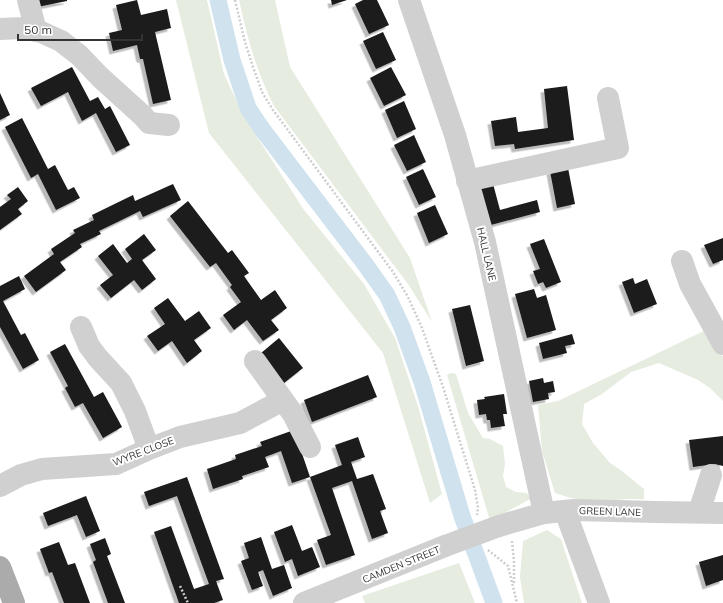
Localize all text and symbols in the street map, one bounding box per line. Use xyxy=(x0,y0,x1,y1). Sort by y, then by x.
scale bar xyxy=(18,16,142,42)
text: 50 m xyxy=(24,22,52,37)
street label: HALL LANE xyxy=(474,226,499,282)
street label: WYRE CLOSE xyxy=(111,434,176,469)
street label: GREEN LANE xyxy=(579,504,641,519)
street label: CAMDEN STREET xyxy=(360,543,442,586)

